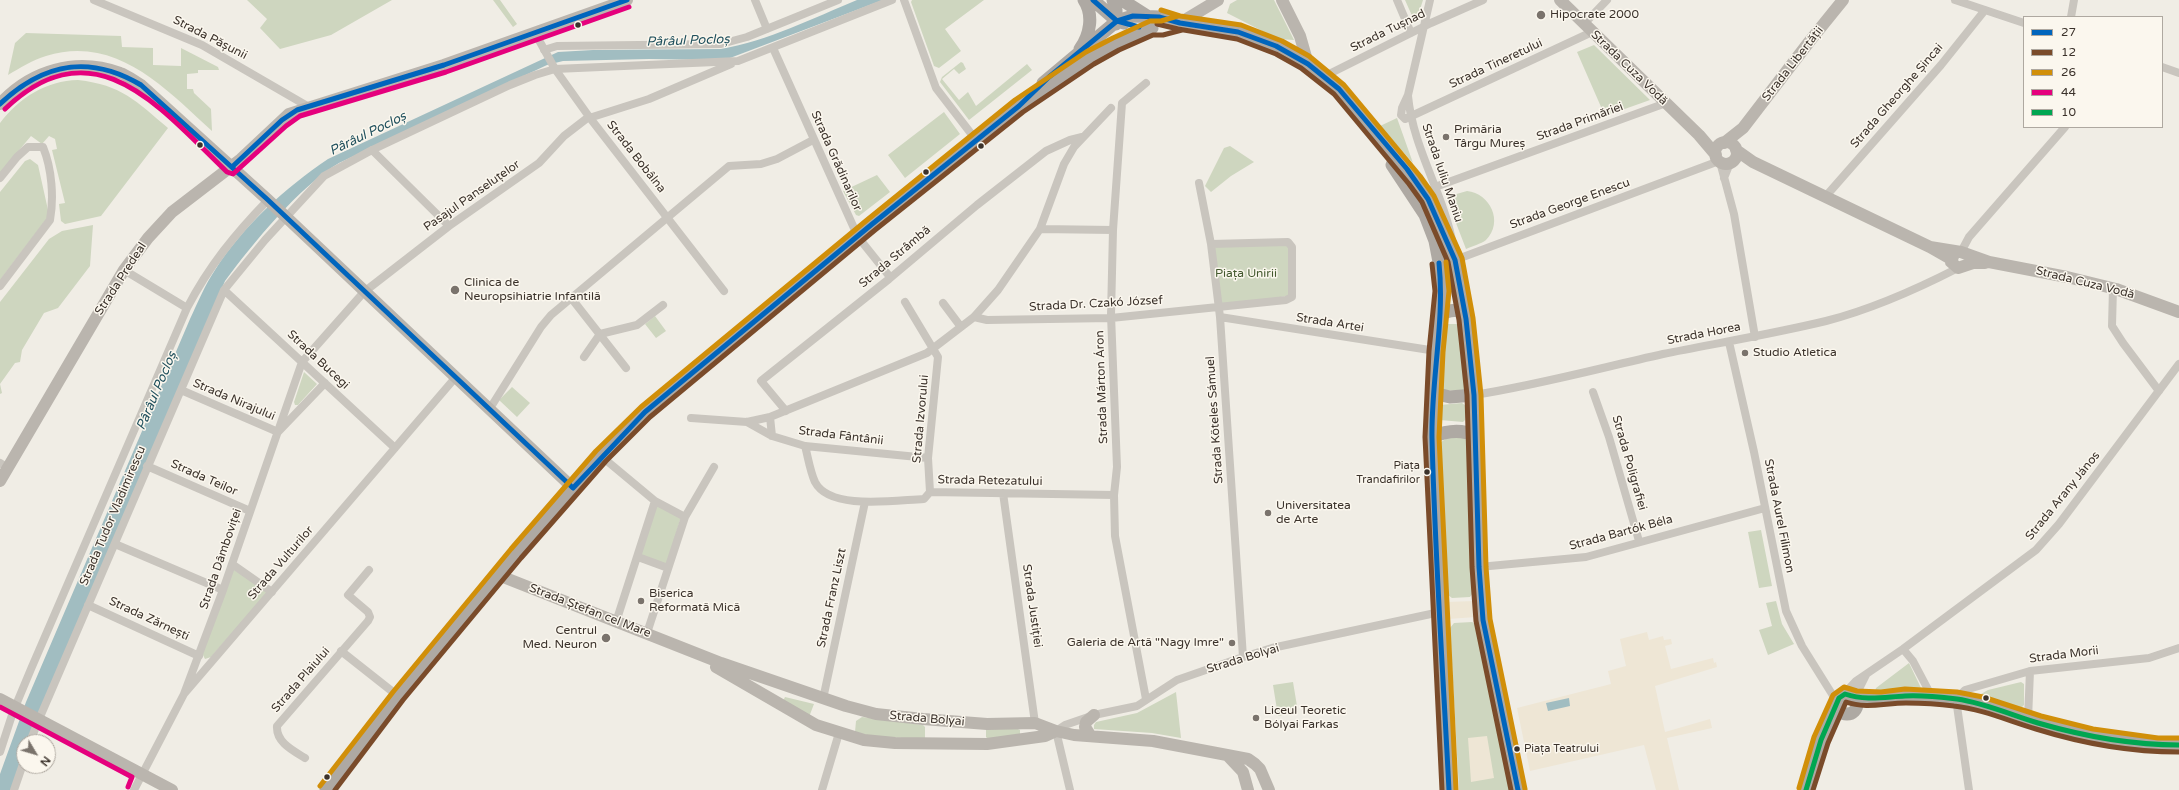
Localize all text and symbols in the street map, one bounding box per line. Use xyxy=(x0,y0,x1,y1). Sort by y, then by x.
street label: Strada Tușnad xyxy=(1348,7,1428,55)
place label: Hipocrate 2000 xyxy=(1550,8,1639,22)
marker: Hipocrate 2000 xyxy=(1535,9,1547,21)
street label: Strada Pășunii xyxy=(170,13,250,63)
legend xyxy=(2023,16,2163,128)
unlabelled marker xyxy=(573,20,583,30)
street label: Strada Libertății xyxy=(1759,24,1827,104)
text: 27 xyxy=(2061,25,2076,39)
street label: Strada Cuza Vodă xyxy=(1588,28,1670,108)
water label: Pârâul Pocloș xyxy=(646,32,730,50)
street label: Strada Tineretului xyxy=(1447,36,1545,92)
street label: Strada Gheorghe Șincai xyxy=(1848,41,1946,151)
text: 12 xyxy=(2061,45,2076,59)
text: 26 xyxy=(2061,65,2076,79)
text: 44 xyxy=(2061,85,2076,99)
street label: Strada Primăriei xyxy=(1535,100,1625,144)
text: 10 xyxy=(2061,105,2076,119)
water label: Pârâul Pocloș xyxy=(327,109,409,159)
street label: Strada Grădinarilor xyxy=(807,109,865,213)
street label: Strada Bobâlna xyxy=(603,118,669,196)
street label: Strada Iuliu Maniu xyxy=(1418,122,1466,224)
place label: Primăria Târgu Mureș xyxy=(1454,123,1525,151)
marker: Primăria Târgu Mureș xyxy=(1441,132,1451,142)
unlabelled marker xyxy=(195,140,205,150)
unlabelled marker xyxy=(976,141,986,151)
street label: Pasajul Panseluțelor xyxy=(421,157,523,235)
unlabelled marker xyxy=(921,167,931,177)
street label: Strada George Enescu xyxy=(1508,176,1632,232)
street label: Strada Strâmbă xyxy=(856,223,934,291)
street label: Strada Predeal xyxy=(92,240,150,318)
street label: Strada Cuza Vodă xyxy=(2034,264,2136,302)
park label: Piața Unirii xyxy=(1215,267,1277,281)
place label: Clinica de Neuropsihiatrie Infantilă xyxy=(464,276,601,304)
marker: Clinica de Neuropsihiatrie Infantilă xyxy=(449,284,461,296)
street label: Strada Dr. Czakó József xyxy=(1029,293,1163,315)
street label: Strada Artei xyxy=(1295,311,1365,335)
street label: Strada Horea xyxy=(1666,320,1742,348)
street label: Strada Bucegi xyxy=(284,328,352,392)
street label: Strada Márton Áron xyxy=(1093,330,1111,444)
place label: Studio Atletica xyxy=(1753,346,1837,360)
marker: Studio Atletica xyxy=(1740,348,1750,358)
water label: Pârâul Pocloș xyxy=(134,350,180,432)
street label: Strada Köteles Sámuel xyxy=(1203,356,1227,484)
street label: Strada Izvorului xyxy=(910,374,932,464)
street label: Strada Nirajului xyxy=(191,376,277,424)
street label: Strada Poligrafiei xyxy=(1609,414,1649,512)
street label: Strada Fântânii xyxy=(798,424,884,448)
street label: Strada Tudor Vladimirescu xyxy=(77,444,149,588)
street label: Strada Arany János xyxy=(2023,449,2103,543)
street label: Strada Teilor xyxy=(168,457,240,499)
street label: Strada Aurel Filimon xyxy=(1761,458,1797,574)
place label: Piața Trandafirilor xyxy=(1356,459,1420,485)
marker: Piața Trandafirilor xyxy=(1422,467,1432,477)
street label: Strada Retezatului xyxy=(937,473,1043,489)
place label: Universitatea de Arte xyxy=(1276,499,1351,527)
street label: Strada Dâmboviței xyxy=(197,507,245,611)
marker: Universitatea de Arte xyxy=(1263,508,1273,518)
street label: Strada Bartók Béla xyxy=(1568,512,1674,554)
street label: Strada Vulturilor xyxy=(245,523,317,603)
street label: Strada Franz Liszt xyxy=(814,547,850,649)
street label: Strada Justiției xyxy=(1019,563,1045,649)
street label: Strada Ștefan cel Mare xyxy=(527,581,653,641)
place label: Biserica Reformată Mică xyxy=(649,587,740,615)
street label: Strada Zărnești xyxy=(107,594,191,644)
marker: Biserica Reformată Mică xyxy=(636,596,646,606)
place label: Centrul Med. Neuron xyxy=(522,624,597,652)
marker: Centrul Med. Neuron xyxy=(600,632,612,644)
place label: Galeria de Artă "Nagy Imre" xyxy=(1067,636,1224,650)
marker: Galeria de Artă "Nagy Imre" xyxy=(1227,638,1237,648)
street label: Strada Bolyai xyxy=(1205,641,1281,677)
street label: Strada Plaiului xyxy=(269,644,333,716)
street label: Strada Morii xyxy=(2028,644,2100,666)
unlabelled marker xyxy=(1981,693,1991,703)
place label: Liceul Teoretic Bólyai Farkas xyxy=(1264,704,1346,732)
street label: Strada Bolyai xyxy=(889,709,965,729)
marker: Liceul Teoretic Bólyai Farkas xyxy=(1251,713,1261,723)
north arrow xyxy=(16,734,56,774)
place label: Piața Teatrului xyxy=(1524,742,1599,756)
marker: Piața Teatrului xyxy=(1512,744,1522,754)
text: N xyxy=(37,754,53,769)
unlabelled marker xyxy=(322,772,332,782)

